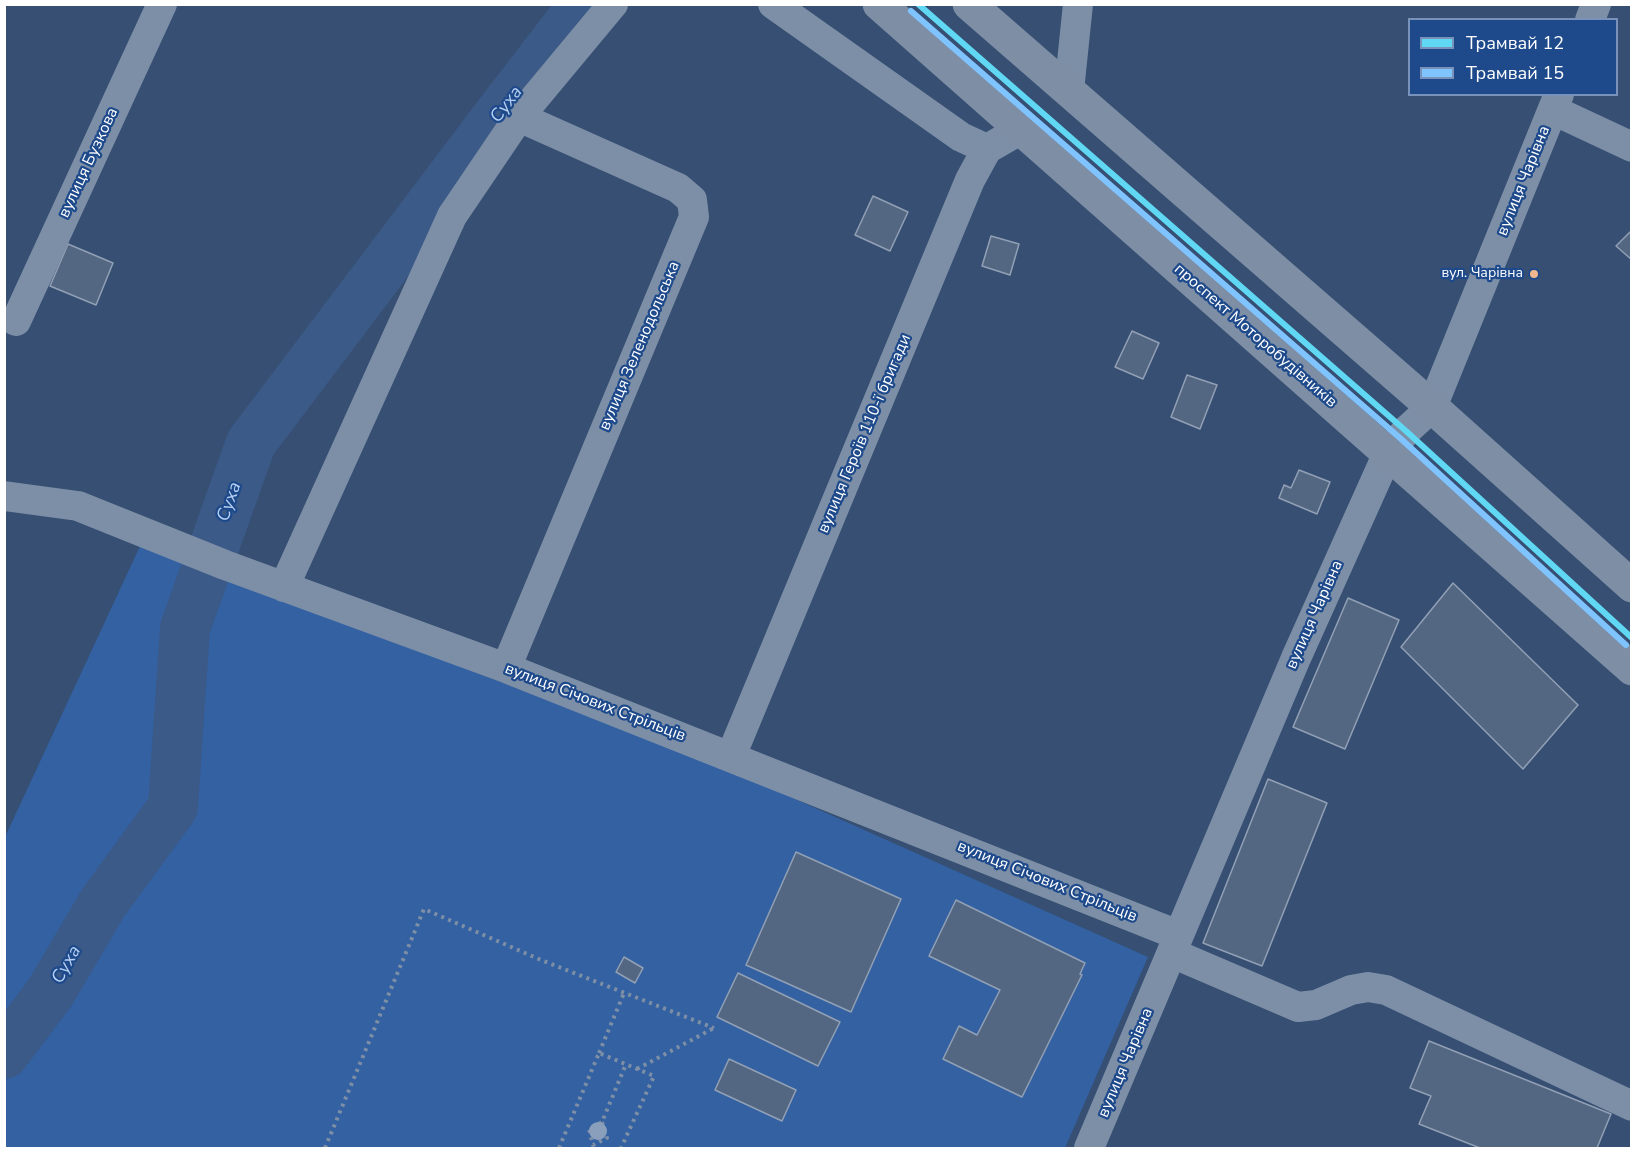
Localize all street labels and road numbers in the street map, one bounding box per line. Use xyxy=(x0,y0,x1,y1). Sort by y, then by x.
street label: вулиця Бузкова xyxy=(55,105,123,221)
street label: вулиця Чарівна xyxy=(1493,123,1555,239)
street label: вулиця Зеленодольська xyxy=(596,258,684,434)
street label: проспект Моторобудівників xyxy=(1170,260,1340,412)
street label: вулиця Героїв 110-ї бригади xyxy=(814,332,916,536)
street label: вулиця Чарівна xyxy=(1282,558,1348,672)
street label: вулиця Січових Стрільців xyxy=(502,660,688,746)
street label: вулиця Січових Стрільців xyxy=(954,837,1140,927)
street label: вулиця Чарівна xyxy=(1094,1005,1158,1121)

